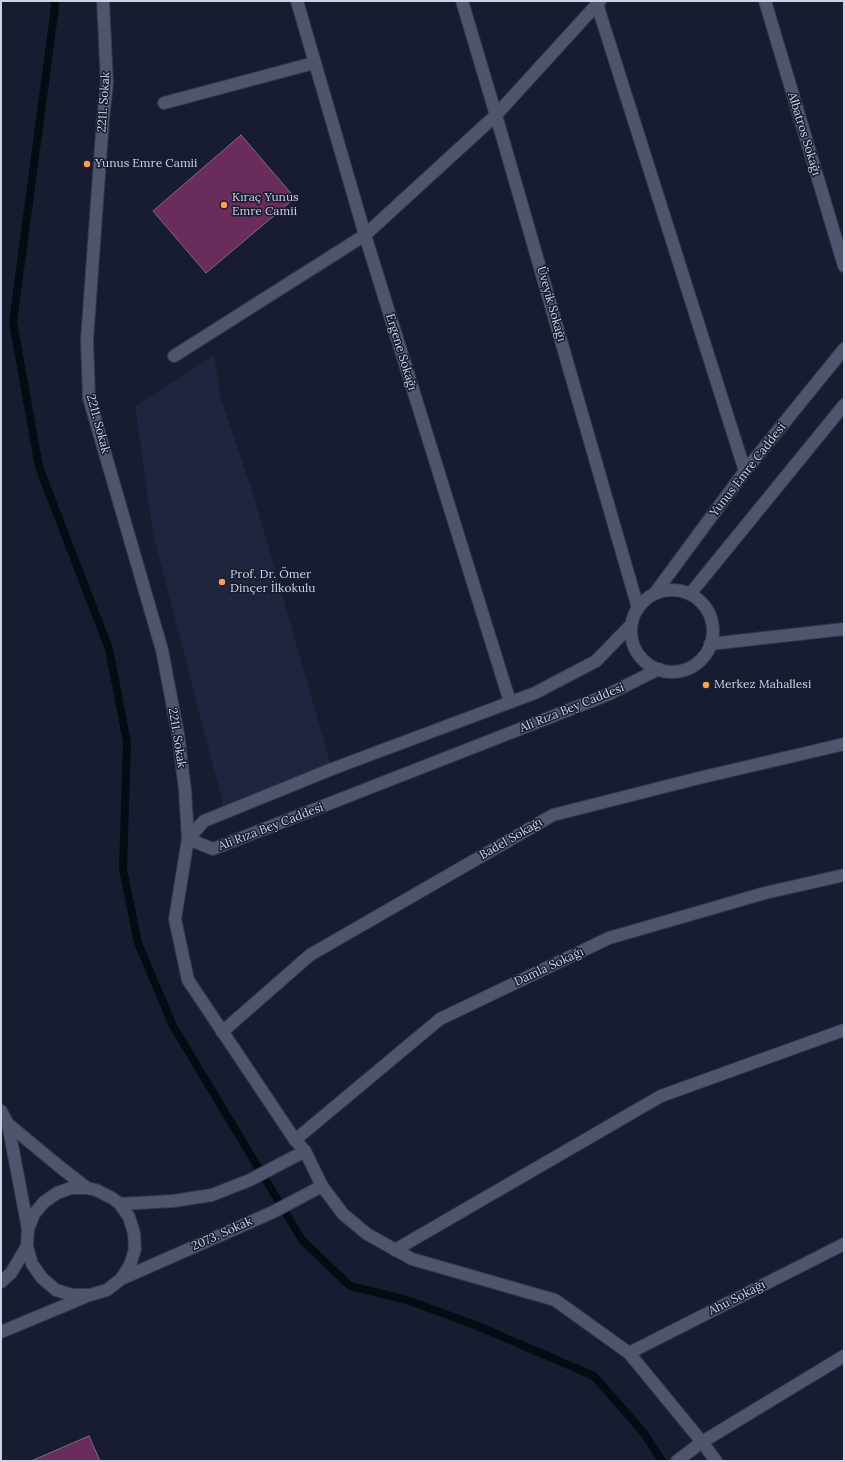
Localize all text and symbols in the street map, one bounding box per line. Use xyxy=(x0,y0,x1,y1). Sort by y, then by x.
street label: 2211. Sokak xyxy=(95,71,113,133)
street label: Albatros Sokağı xyxy=(785,91,823,177)
place label: Yunus Emre Camii xyxy=(95,157,197,171)
marker: Yunus Emre Camii xyxy=(82,159,92,169)
place label: Kıraç Yunus Emre Camii xyxy=(232,191,299,219)
marker: Kıraç Yunus Emre Camii xyxy=(219,200,229,210)
street label: Üveyik Sokağı xyxy=(533,265,569,343)
street label: Ergene Sokağı xyxy=(383,312,419,392)
street label: 2211. Sokak xyxy=(83,393,113,455)
street label: Yunus Emre Caddesi xyxy=(707,420,789,520)
place label: Prof. Dr. Ömer Dinçer İlkokulu xyxy=(230,568,315,596)
marker: Prof. Dr. Ömer Dinçer İlkokulu xyxy=(217,577,227,587)
place label: Merkez Mahallesi xyxy=(714,678,811,692)
street label: Ali Rıza Bey Caddesi xyxy=(518,680,626,736)
marker: Merkez Mahallesi xyxy=(701,680,711,690)
street label: 2211. Sokak xyxy=(165,707,189,769)
street label: Ali Rıza Bey Caddesi xyxy=(216,800,326,854)
street label: Badel Sokağı xyxy=(477,815,545,863)
street label: Damla Sokağı xyxy=(512,945,586,989)
street label: 2073. Sokak xyxy=(189,1214,255,1254)
street label: Ahu Sokağı xyxy=(706,1278,768,1318)

